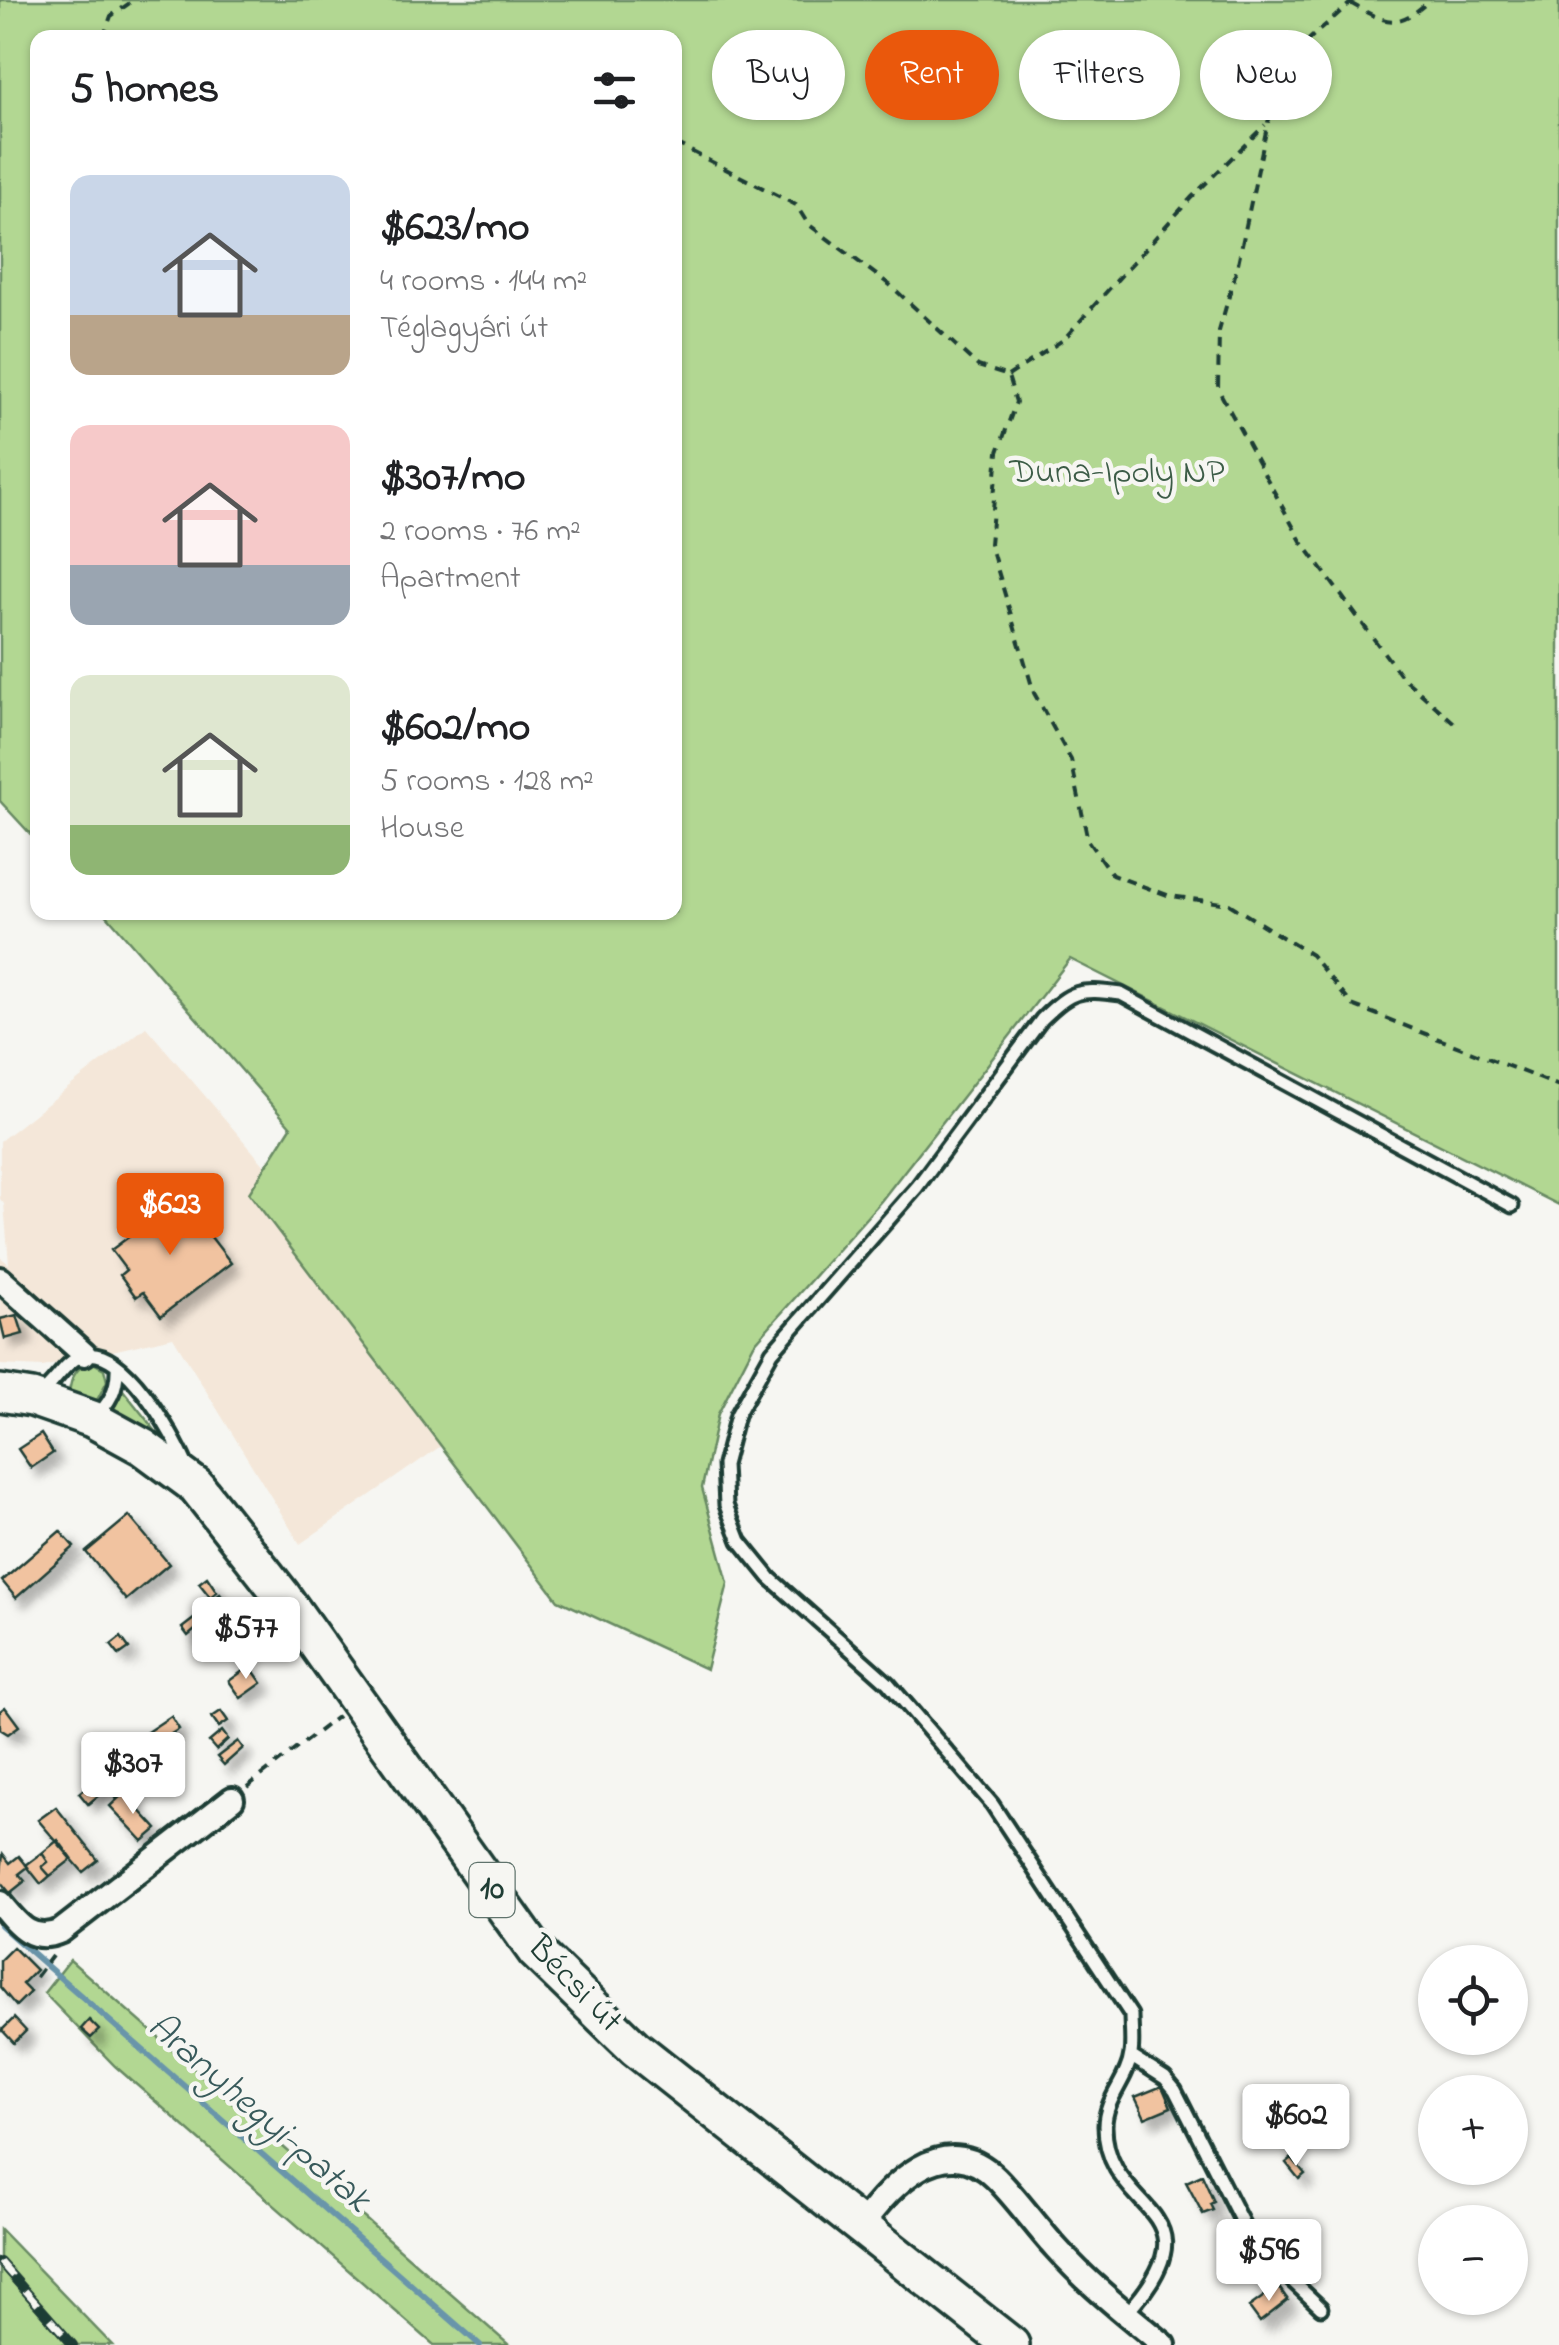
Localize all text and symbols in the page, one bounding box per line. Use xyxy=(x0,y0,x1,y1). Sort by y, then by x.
chip: Buy xyxy=(712,30,845,120)
chip: Rent xyxy=(865,30,999,120)
chip: Filters xyxy=(1019,30,1180,120)
chip: New xyxy=(1200,30,1332,120)
text: 5 homes xyxy=(70,60,219,121)
icon: filters xyxy=(587,63,642,118)
text: $623/mo xyxy=(380,198,530,259)
icon: home xyxy=(150,215,270,335)
text: 4 rooms · 144 m² xyxy=(380,259,587,306)
text: Téglagyári út xyxy=(380,306,548,353)
text: $307/mo xyxy=(380,448,526,509)
park label: Duna-Ipoly NP xyxy=(1008,448,1225,499)
icon: home xyxy=(150,465,270,585)
text: 2 rooms · 76 m² xyxy=(380,509,581,556)
text: Apartment xyxy=(380,556,521,603)
text: $602/mo xyxy=(380,698,530,759)
icon: home xyxy=(150,715,270,835)
text: 5 rooms · 128 m² xyxy=(380,759,594,806)
text: House xyxy=(380,806,464,853)
pin: $623 xyxy=(111,1173,229,1258)
text: $623 xyxy=(139,1182,201,1229)
pin: $577 xyxy=(187,1597,305,1682)
text: $577 xyxy=(214,1606,278,1653)
pin: $307 xyxy=(74,1732,192,1817)
text: $307 xyxy=(103,1741,163,1788)
road number: 10 xyxy=(470,1863,514,1917)
street label: Bécsi út xyxy=(514,1924,634,2046)
map controls xyxy=(1418,1945,1528,2315)
button: locate xyxy=(1418,1945,1528,2055)
water label: Aranyhegyi-patak xyxy=(134,2001,383,2228)
button: + xyxy=(1418,2075,1528,2185)
pin: $602 xyxy=(1237,2084,1355,2169)
text: $602 xyxy=(1264,2093,1328,2140)
button: − xyxy=(1418,2205,1528,2315)
pin: $596 xyxy=(1210,2219,1328,2304)
text: $596 xyxy=(1238,2228,1300,2275)

